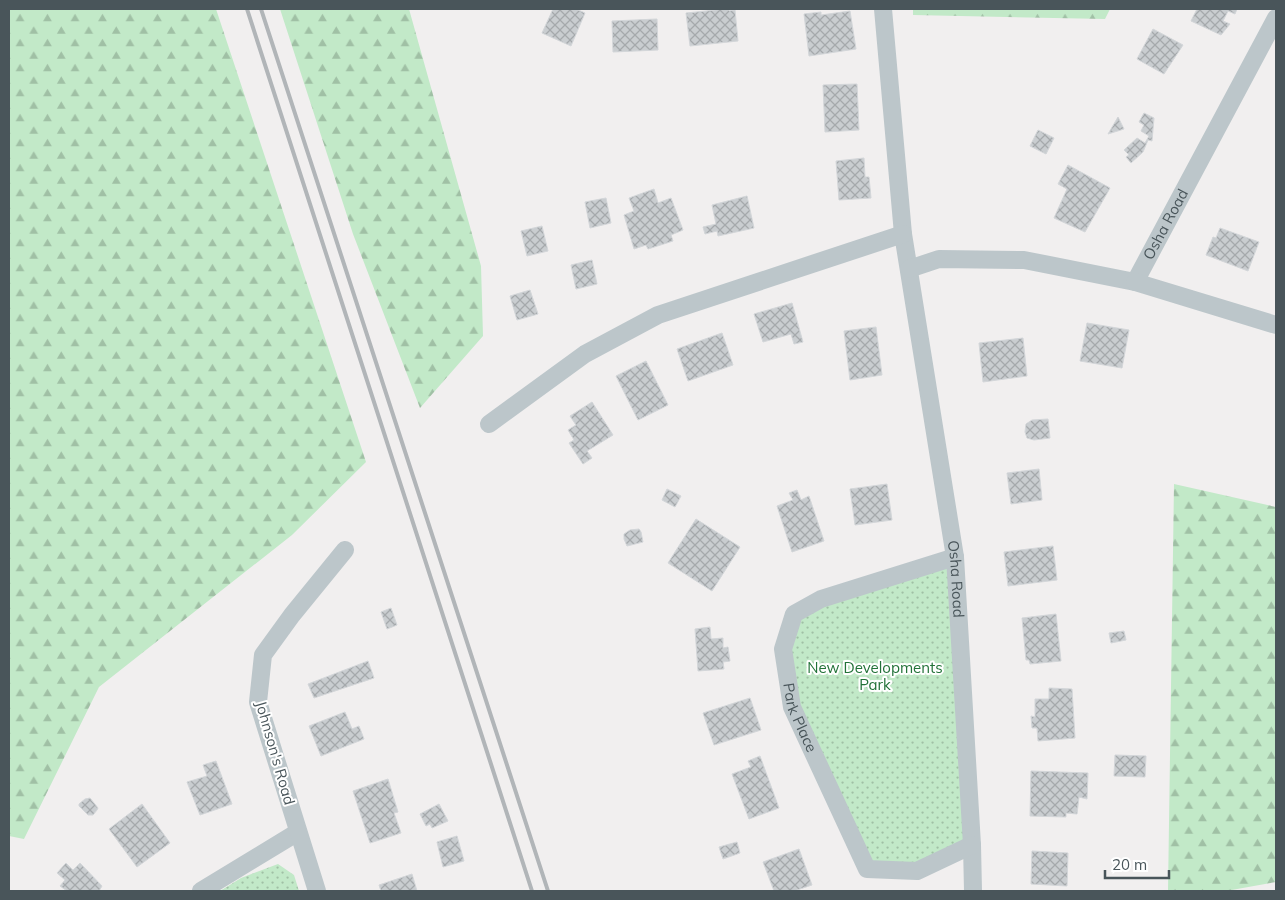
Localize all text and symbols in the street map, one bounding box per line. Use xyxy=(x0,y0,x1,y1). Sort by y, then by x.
street label: Osha Road xyxy=(1139,186,1192,263)
street label: Osha Road xyxy=(943,539,969,618)
park label: New Developments Park xyxy=(807,658,943,694)
street label: Park Place xyxy=(779,681,822,755)
street label: Johnson's Road xyxy=(252,699,299,807)
scale bar xyxy=(1105,848,1169,880)
text: 20 m xyxy=(1112,855,1147,874)

